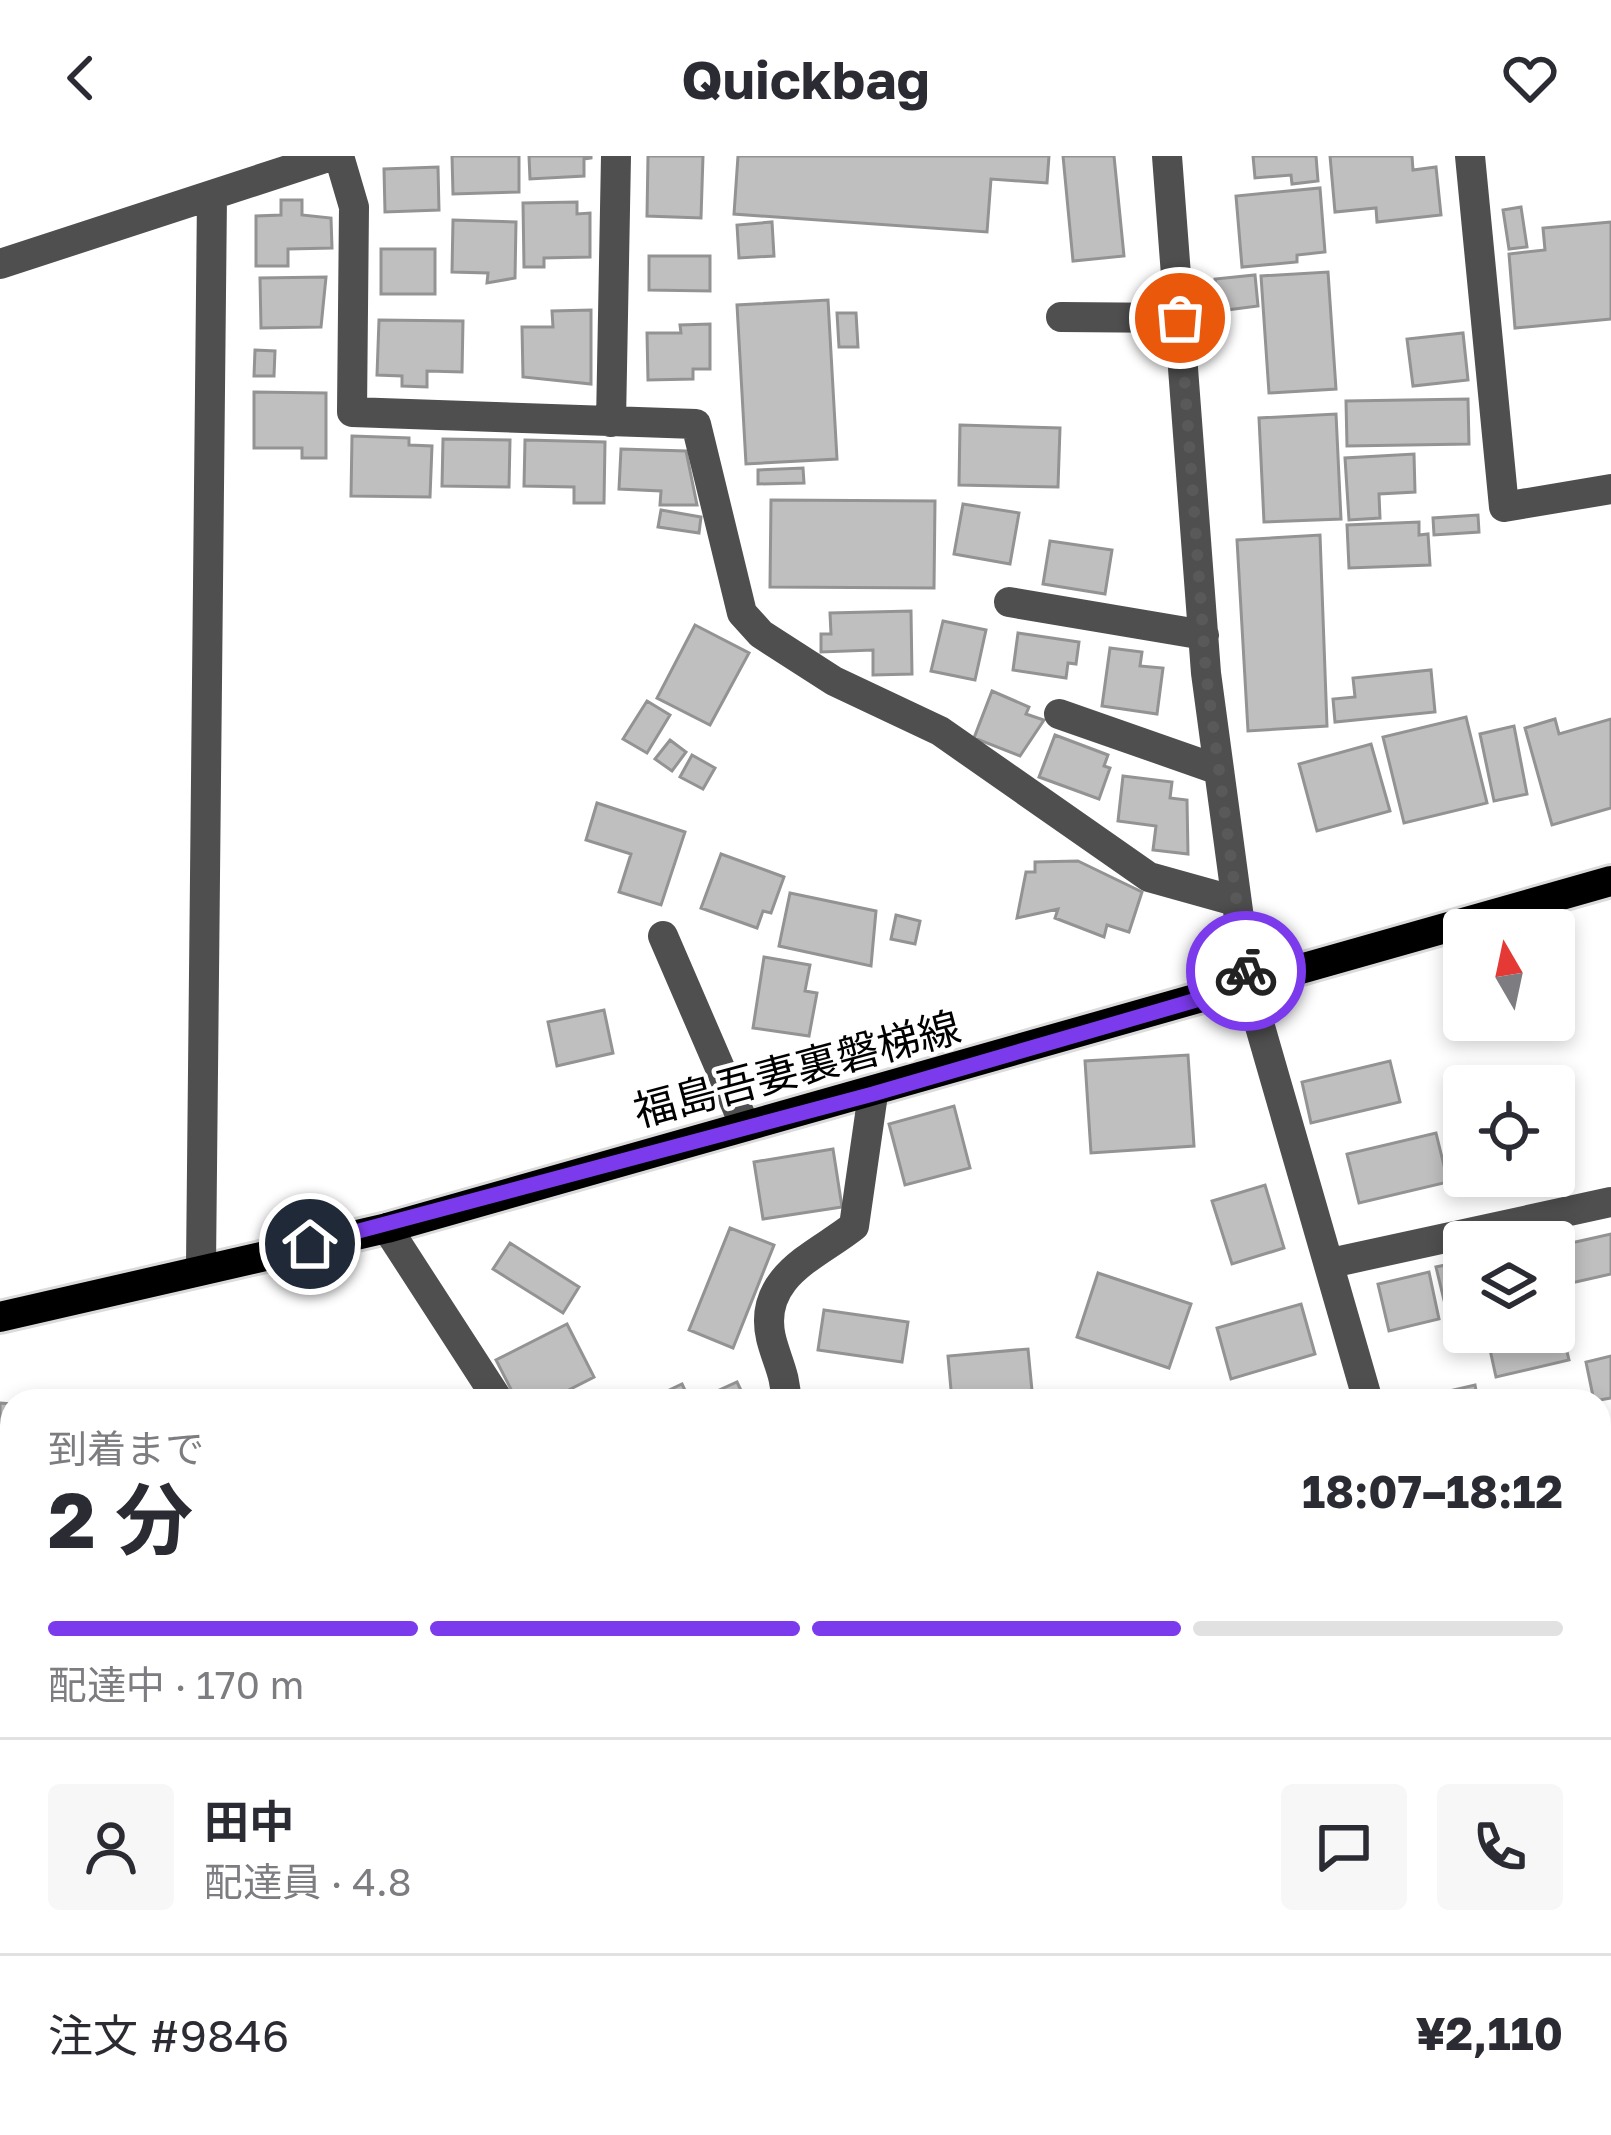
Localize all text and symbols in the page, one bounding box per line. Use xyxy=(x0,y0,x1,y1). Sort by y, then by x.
icon: back xyxy=(48,45,114,111)
icon: heart xyxy=(1497,45,1563,111)
text: Quickbag xyxy=(681,46,930,111)
pin xyxy=(1129,267,1231,369)
icon: bag xyxy=(1147,285,1213,351)
north arrow xyxy=(1443,909,1575,1041)
map controls xyxy=(1443,909,1575,1353)
courier xyxy=(1186,911,1306,1031)
icon: bike xyxy=(1213,938,1279,1004)
street label: 福島吾妻裏磐梯線 xyxy=(628,1000,965,1136)
button: locate xyxy=(1443,1065,1575,1197)
pin xyxy=(259,1193,361,1295)
icon: home xyxy=(277,1211,343,1277)
button: layers xyxy=(1443,1221,1575,1353)
text: 到着まで xyxy=(48,1425,204,1472)
text: 18:07–18:12 xyxy=(1302,1464,1563,1518)
text: 2 分 xyxy=(48,1472,193,1565)
text: 配達中 · 170 m xyxy=(48,1661,304,1708)
button: person xyxy=(48,1784,174,1910)
button: chat xyxy=(1281,1784,1407,1910)
button: phone xyxy=(1437,1784,1563,1910)
text: 田中 xyxy=(204,1794,294,1848)
text: 配達員 · 4.8 xyxy=(204,1858,411,1905)
text: ¥2,110 xyxy=(1416,2006,1563,2060)
text: 注文 #9846 xyxy=(48,2008,289,2062)

